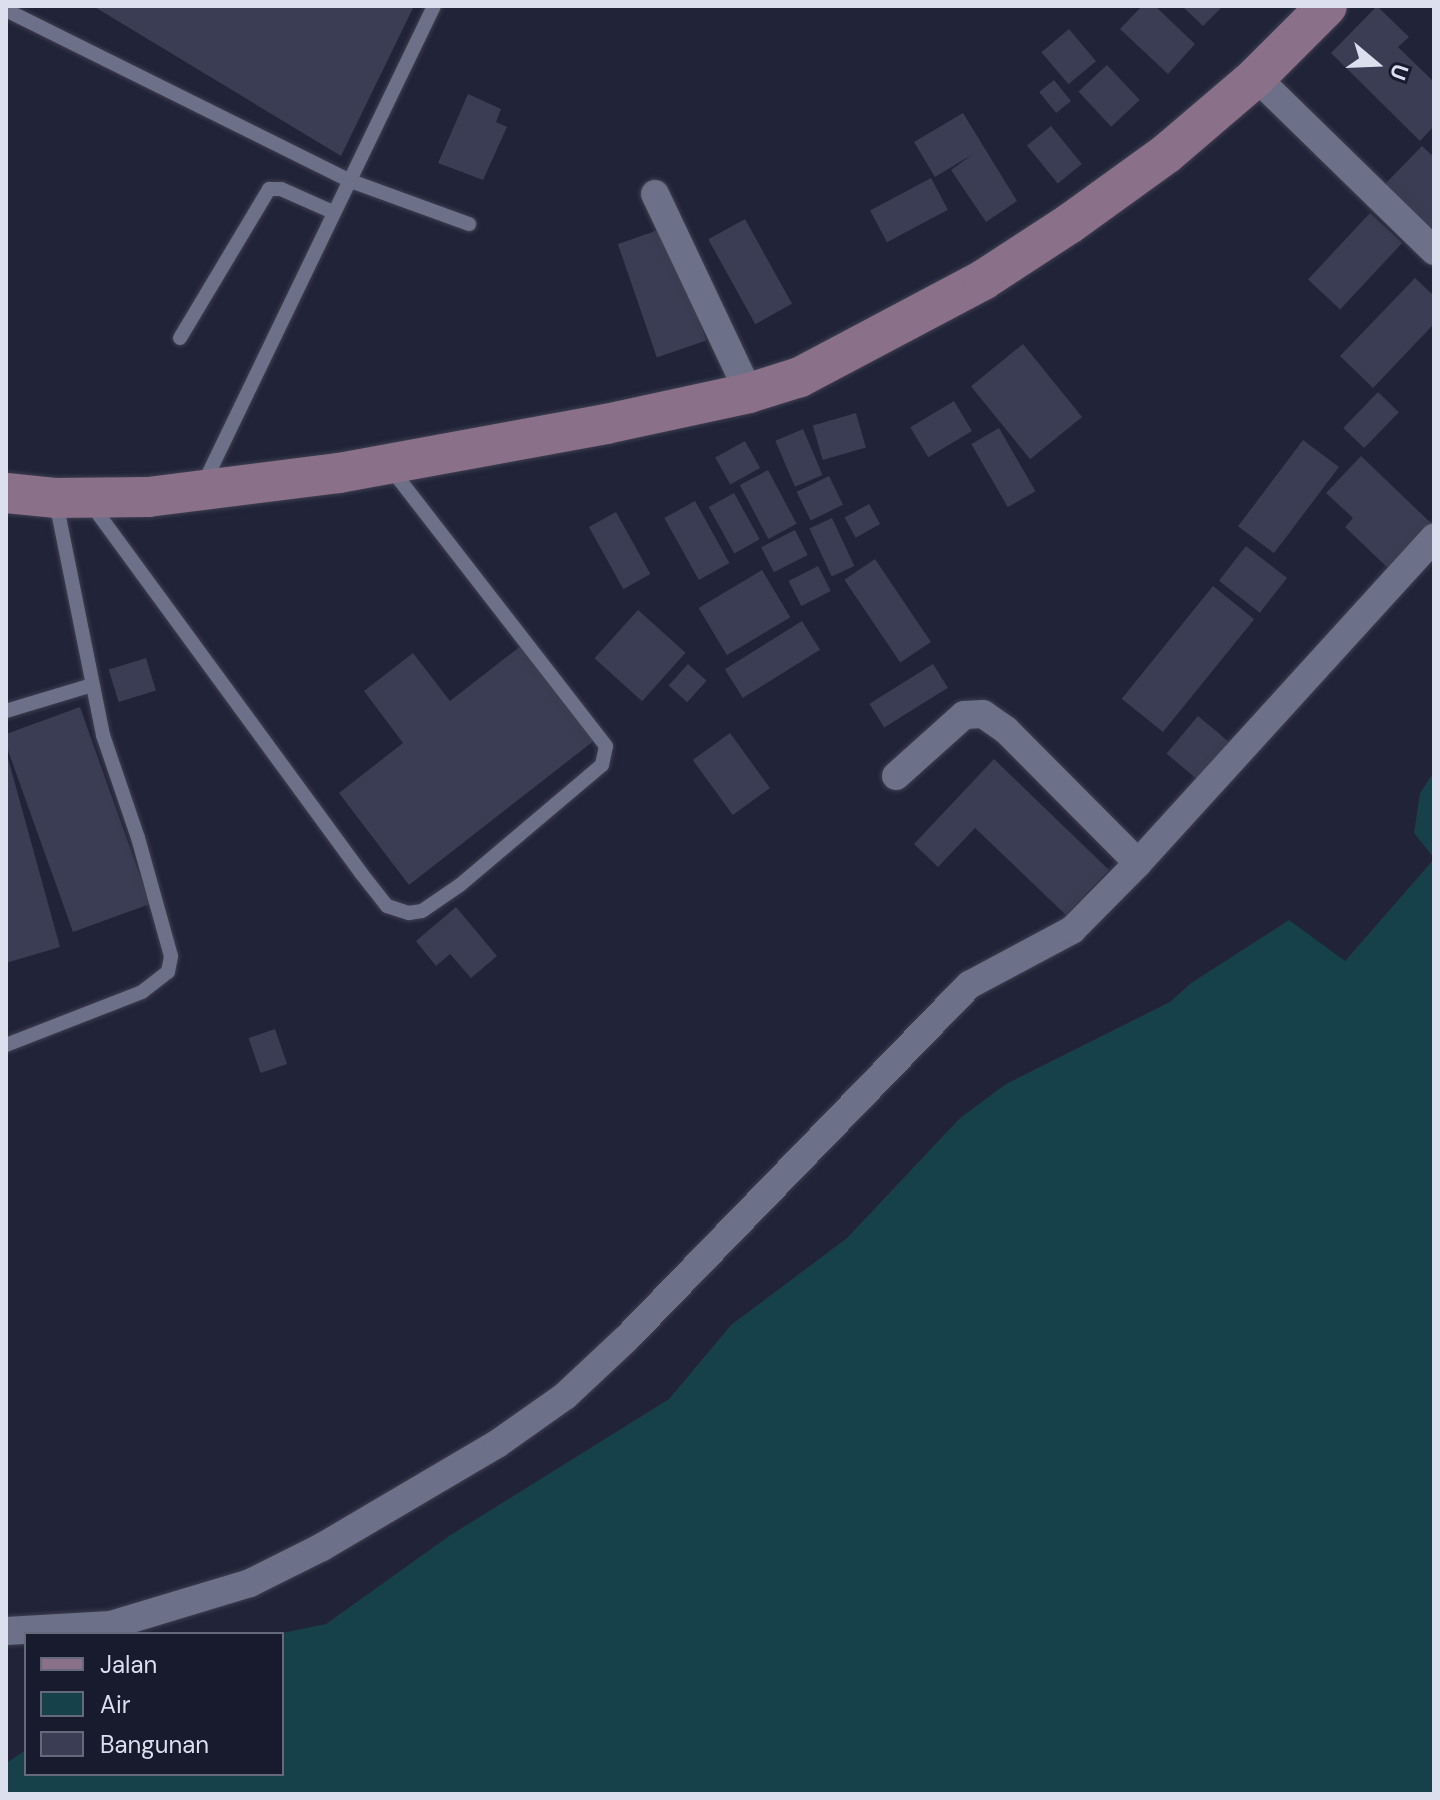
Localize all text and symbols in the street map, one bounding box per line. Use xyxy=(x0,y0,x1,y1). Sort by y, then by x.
north arrow xyxy=(1336,24,1416,104)
text: U xyxy=(1383,60,1415,84)
legend xyxy=(24,1632,284,1776)
text: Jalan xyxy=(100,1649,157,1680)
text: Air xyxy=(100,1689,131,1720)
text: Bangunan xyxy=(100,1729,209,1760)

